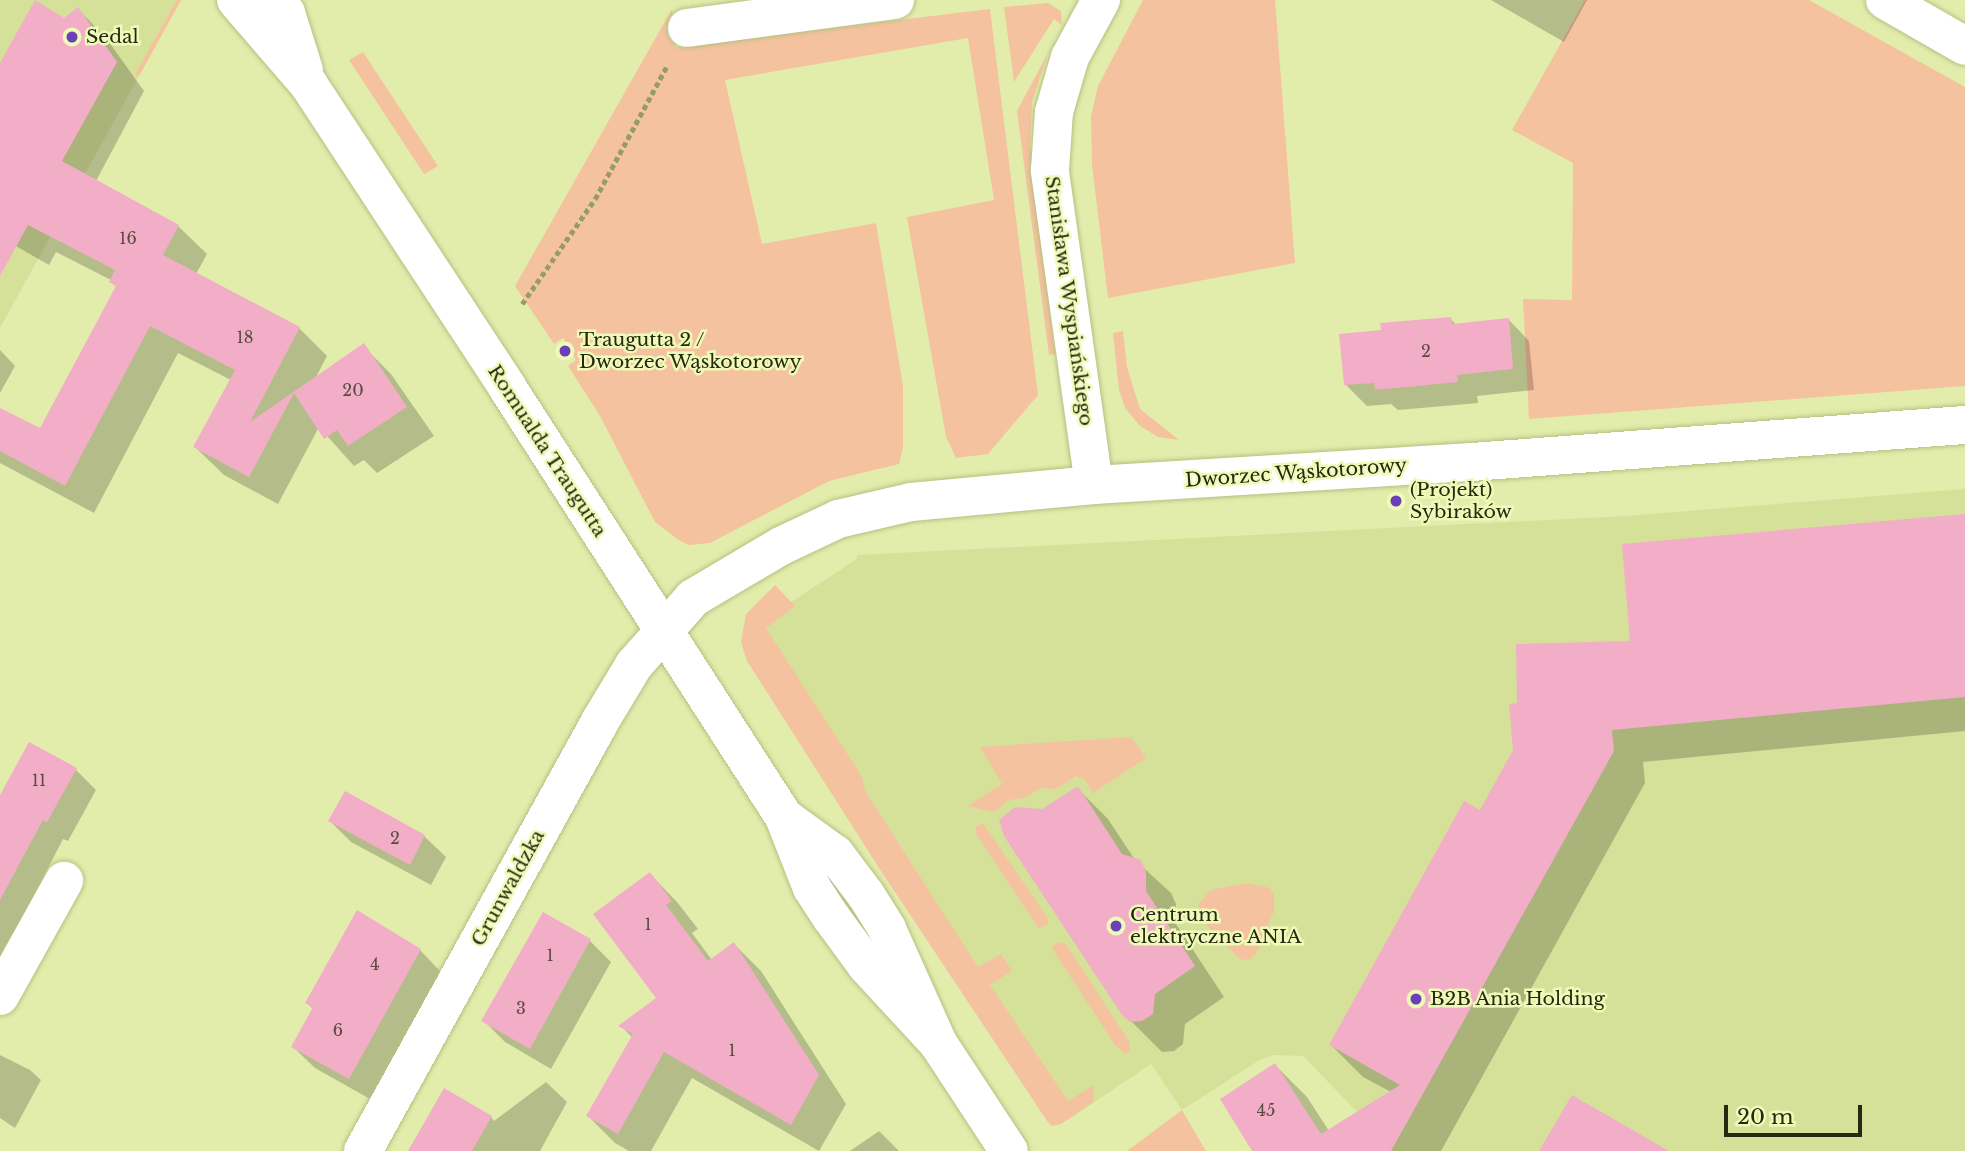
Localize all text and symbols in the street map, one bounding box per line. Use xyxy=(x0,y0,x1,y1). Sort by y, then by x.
place label: Sedal xyxy=(86,26,139,48)
marker: Sedal xyxy=(64,29,80,45)
street label: Stanisława Wyspiańskiego xyxy=(1040,174,1098,428)
house number: 16 xyxy=(119,228,137,248)
house number: 18 xyxy=(237,327,253,347)
place label: Traugutta 2 / Dworzec Wąskotorowy xyxy=(579,329,802,373)
house number: 2 xyxy=(1421,341,1431,361)
marker: Traugutta 2 / Dworzec Wąskotorowy xyxy=(557,343,573,359)
street label: Romualda Traugutta xyxy=(483,360,611,542)
house number: 20 xyxy=(342,380,364,400)
street label: Dworzec Wąskotorowy xyxy=(1184,454,1408,492)
place label: (Projekt) Sybiraków xyxy=(1410,479,1512,523)
marker: (Projekt) Sybiraków xyxy=(1388,493,1404,509)
house number: 11 xyxy=(32,770,46,790)
street label: Grunwaldzka xyxy=(467,826,549,950)
house number: 2 xyxy=(390,828,400,848)
place label: Centrum elektryczne ANIA xyxy=(1130,904,1302,948)
house number: 1 xyxy=(644,914,652,934)
marker: Centrum elektryczne ANIA xyxy=(1108,918,1124,934)
house number: 1 xyxy=(546,945,554,965)
house number: 4 xyxy=(370,954,380,974)
place label: B2B Ania Holding xyxy=(1430,988,1606,1010)
marker: B2B Ania Holding xyxy=(1408,991,1424,1007)
house number: 3 xyxy=(516,998,526,1018)
house number: 6 xyxy=(333,1020,343,1040)
house number: 1 xyxy=(728,1040,736,1060)
scale bar xyxy=(1727,1092,1865,1136)
house number: 45 xyxy=(1257,1100,1275,1120)
text: 20 m xyxy=(1737,1104,1794,1130)

